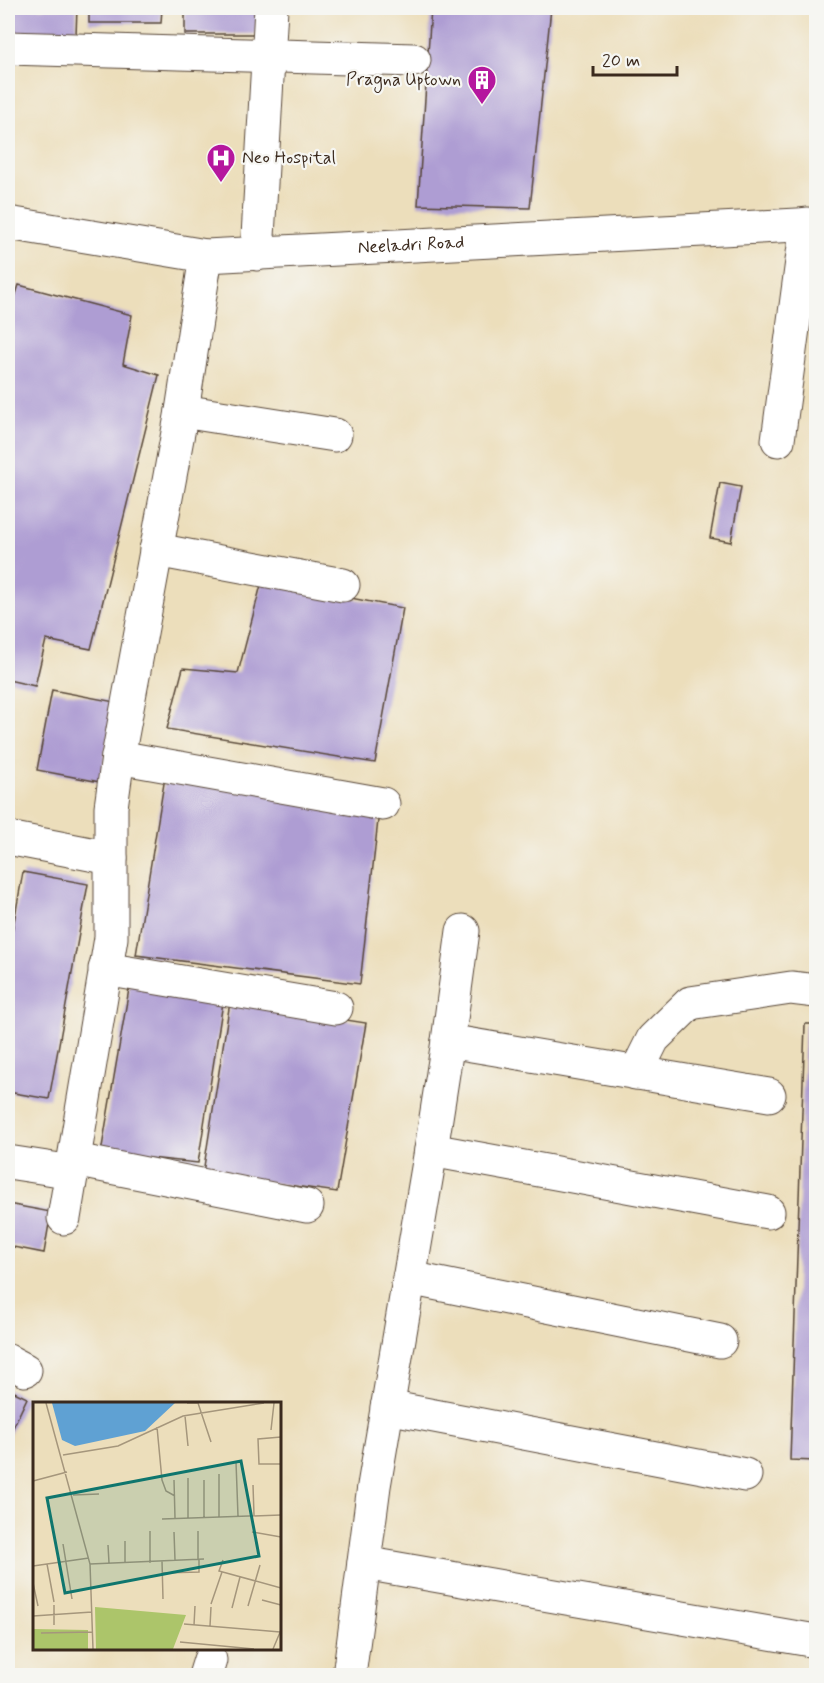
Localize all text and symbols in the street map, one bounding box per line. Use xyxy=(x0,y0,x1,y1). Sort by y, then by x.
scale bar xyxy=(593,39,677,77)
text: 20 m xyxy=(602,49,640,73)
building icon: Pragna Uptown xyxy=(466,64,498,106)
place label: Pragna Uptown xyxy=(346,68,461,93)
hospital icon: Neo Hospital xyxy=(205,142,237,184)
place label: Neo Hospital xyxy=(242,146,336,170)
street label: Neeladri Road xyxy=(357,230,465,260)
inset map xyxy=(33,1402,280,1650)

